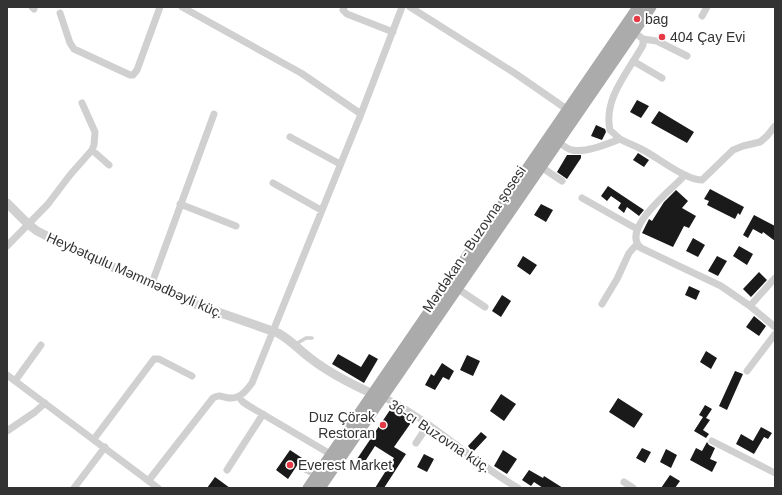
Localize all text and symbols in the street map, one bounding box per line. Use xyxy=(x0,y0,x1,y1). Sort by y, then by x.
place label: bag xyxy=(645,11,668,27)
marker: bag xyxy=(632,14,642,24)
place label: 404 Çay Evi xyxy=(670,29,745,45)
marker: 404 Çay Evi xyxy=(657,32,667,42)
street label: Mərdəkan - Buzovna şosesi xyxy=(419,163,529,315)
street label: Heybətqulu Məmmədbəyli küç. xyxy=(44,229,226,321)
street label: 36-cı Buzovna küç. xyxy=(386,396,494,476)
place label: Duz Çörək Restoran xyxy=(309,409,376,441)
marker: Duz Çörək Restoran xyxy=(378,420,388,430)
place label: Everest Market xyxy=(298,457,392,473)
marker: Everest Market xyxy=(285,460,295,470)

